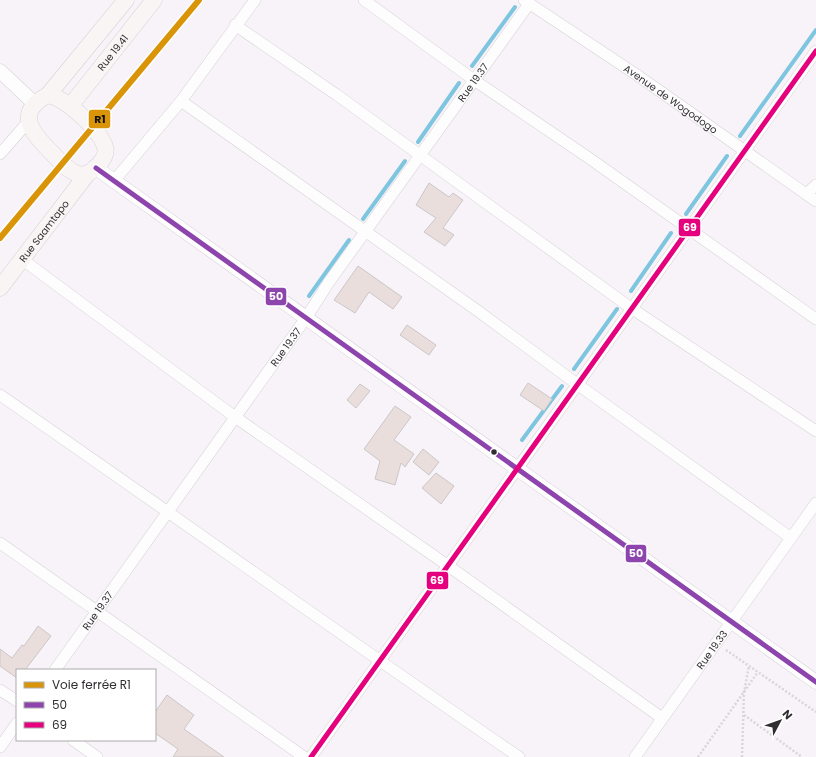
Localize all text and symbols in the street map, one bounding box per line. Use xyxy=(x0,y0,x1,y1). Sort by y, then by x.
street label: Rue 19.41 xyxy=(93,31,132,74)
street label: Rue 19.37 xyxy=(454,60,492,105)
street label: Avenue de Wogodogo xyxy=(621,61,721,137)
line badge: R1 xyxy=(88,109,111,129)
text: R1 xyxy=(94,111,106,127)
street label: Rue Saamtapo xyxy=(15,197,72,265)
line badge: 69 xyxy=(678,218,701,237)
text: 69 xyxy=(683,219,697,235)
line badge: 50 xyxy=(265,287,287,306)
text: 50 xyxy=(269,288,283,304)
street label: Rue 19.37 xyxy=(267,324,305,369)
unlabelled marker xyxy=(489,447,499,457)
line badge: 50 xyxy=(625,544,647,563)
text: 50 xyxy=(629,545,643,561)
line badge: 69 xyxy=(426,571,449,590)
text: 69 xyxy=(430,572,444,588)
street label: Rue 19.37 xyxy=(78,588,117,633)
street label: Rue 19.33 xyxy=(693,627,731,672)
legend xyxy=(16,669,156,741)
text: Voie ferrée R1 xyxy=(52,676,131,693)
text: 50 xyxy=(52,696,67,713)
north arrow xyxy=(760,701,800,741)
text: N xyxy=(779,706,796,723)
text: 69 xyxy=(52,716,67,733)

